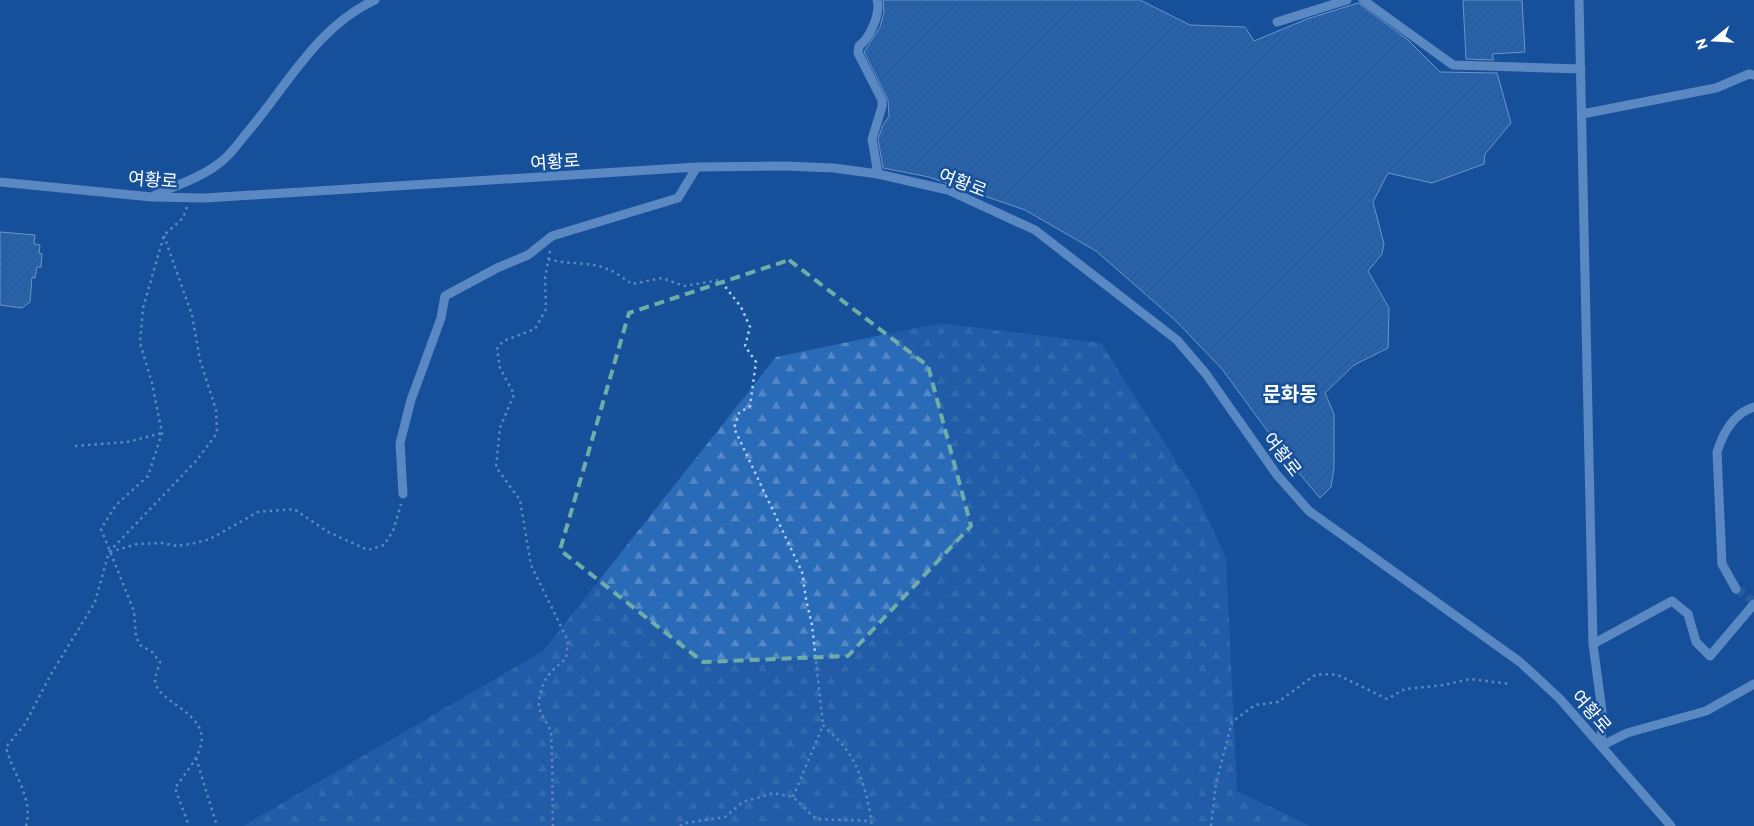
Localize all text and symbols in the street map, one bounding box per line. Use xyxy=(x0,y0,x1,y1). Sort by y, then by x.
north arrow xyxy=(1689,15,1739,65)
text: N xyxy=(1691,37,1711,52)
street label: 여황로 xyxy=(529,148,581,174)
street label: 여황로 xyxy=(936,163,990,201)
street label: 여황로 xyxy=(127,166,179,192)
district label: 문화동 xyxy=(1262,381,1318,405)
street label: 여황로 xyxy=(1259,428,1307,480)
street label: 여황로 xyxy=(1567,685,1617,737)

